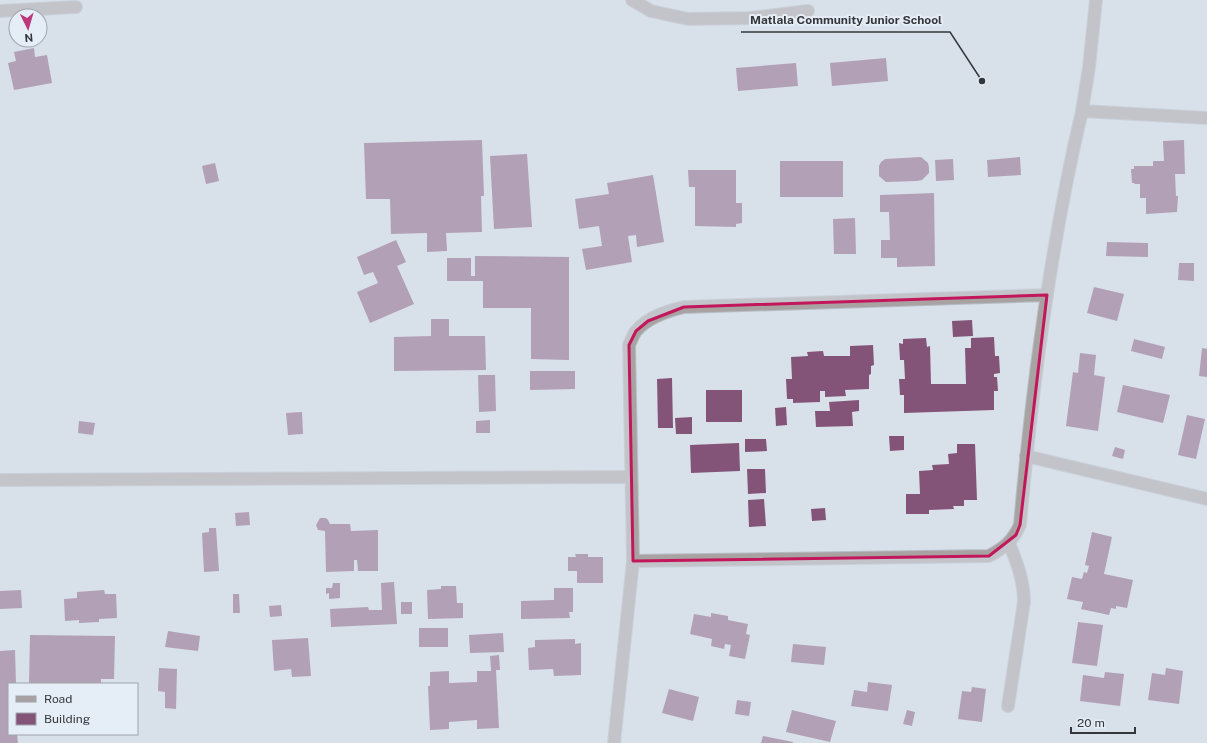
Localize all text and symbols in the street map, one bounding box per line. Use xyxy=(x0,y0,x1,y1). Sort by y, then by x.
north arrow xyxy=(8,8,48,48)
callout: Matlala Community Junior School xyxy=(741,8,950,32)
text: Matlala Community Junior School xyxy=(750,13,942,27)
text: N xyxy=(24,32,34,44)
legend xyxy=(8,683,138,735)
text: Road xyxy=(44,692,72,706)
scale bar xyxy=(1071,709,1135,735)
text: Building xyxy=(44,712,90,726)
text: 20 m xyxy=(1077,716,1105,730)

